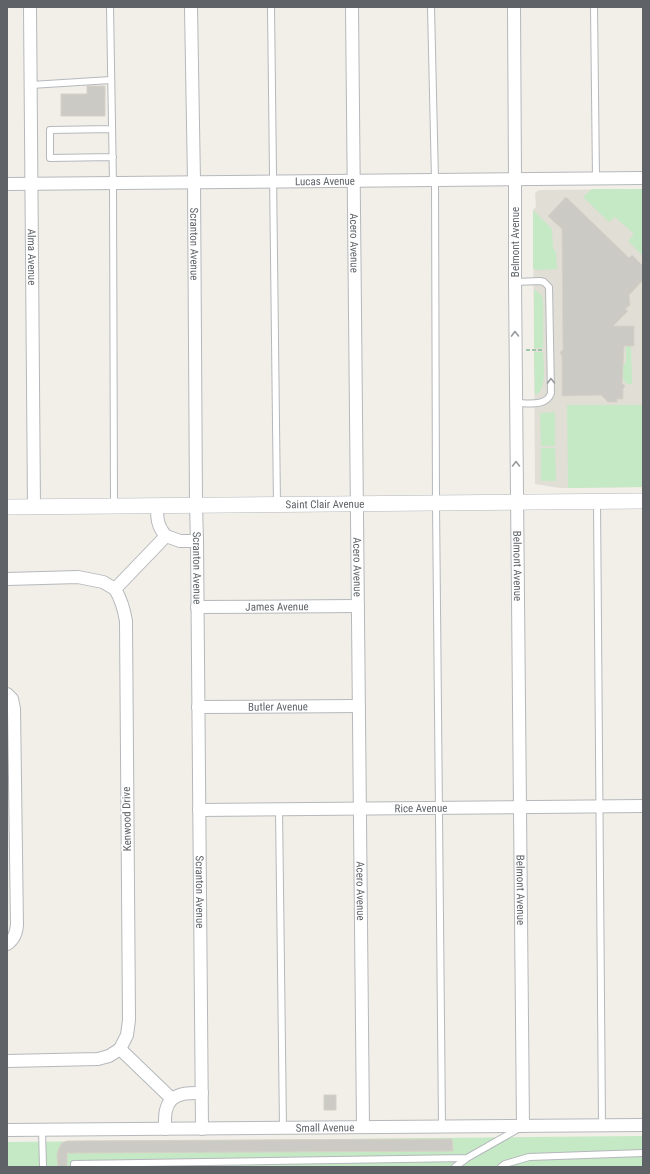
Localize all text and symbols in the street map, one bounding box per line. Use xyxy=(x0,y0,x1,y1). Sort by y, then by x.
street label: Lucas Avenue xyxy=(295,174,355,188)
street label: Belmont Avenue xyxy=(509,207,522,277)
street label: Scranton Avenue xyxy=(188,208,201,280)
street label: Acero Avenue xyxy=(348,213,361,273)
street label: Alma Avenue xyxy=(25,229,39,285)
one-way arrow xyxy=(511,331,519,337)
one-way arrow xyxy=(547,378,555,384)
one-way arrow xyxy=(512,461,520,467)
street label: Saint Clair Avenue xyxy=(286,497,364,511)
street label: Scranton Avenue xyxy=(190,531,204,604)
street label: Belmont Avenue xyxy=(511,531,525,601)
street label: Acero Avenue xyxy=(351,537,364,597)
street label: James Avenue xyxy=(245,600,309,613)
street label: Butler Avenue xyxy=(248,700,308,713)
street label: Kenwood Drive xyxy=(120,787,134,851)
street label: Rice Avenue xyxy=(395,801,447,815)
street label: Scranton Avenue xyxy=(193,855,207,928)
street label: Belmont Avenue xyxy=(514,855,528,925)
street label: Acero Avenue xyxy=(354,861,367,921)
street label: Small Avenue xyxy=(296,1121,354,1134)

